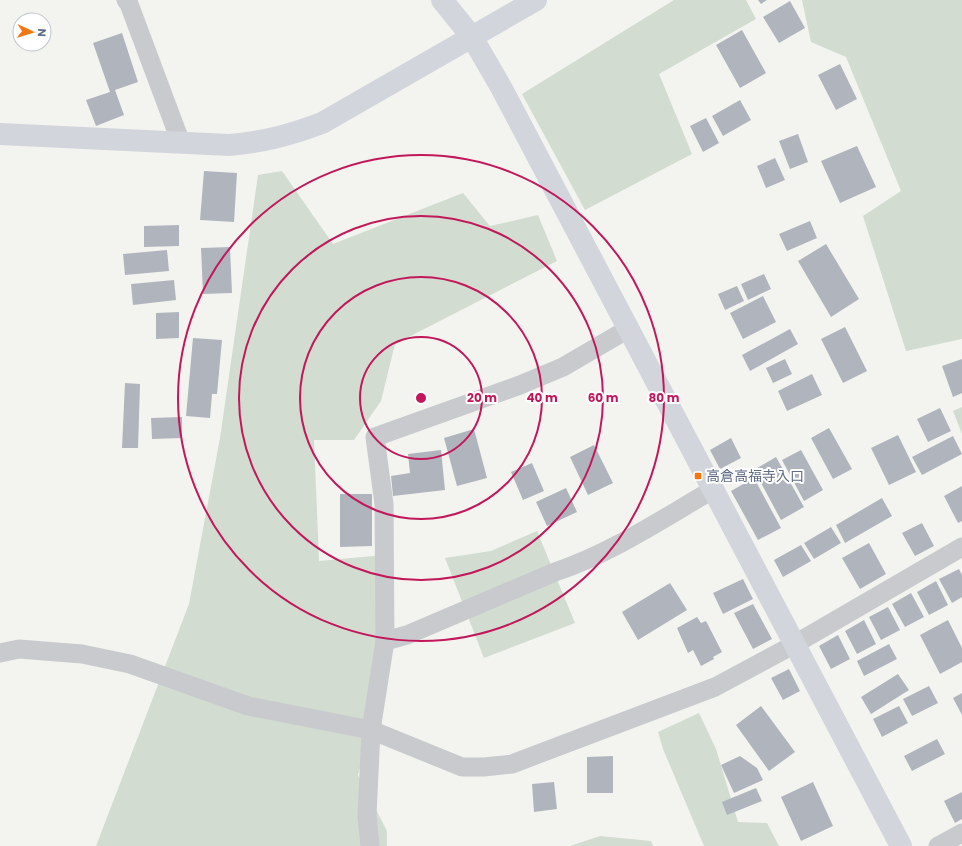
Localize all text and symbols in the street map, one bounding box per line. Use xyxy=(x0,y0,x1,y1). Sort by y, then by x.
north arrow xyxy=(12,12,52,52)
text: N xyxy=(34,28,50,37)
text: 20 m xyxy=(467,389,497,406)
text: 40 m xyxy=(526,389,558,406)
text: 60 m xyxy=(588,389,619,406)
text: 80 m xyxy=(649,389,680,406)
centre of rings xyxy=(414,391,428,405)
place label: 高倉高福寺入口 xyxy=(706,466,804,486)
marker: 高倉高福寺入口 xyxy=(693,471,703,481)

